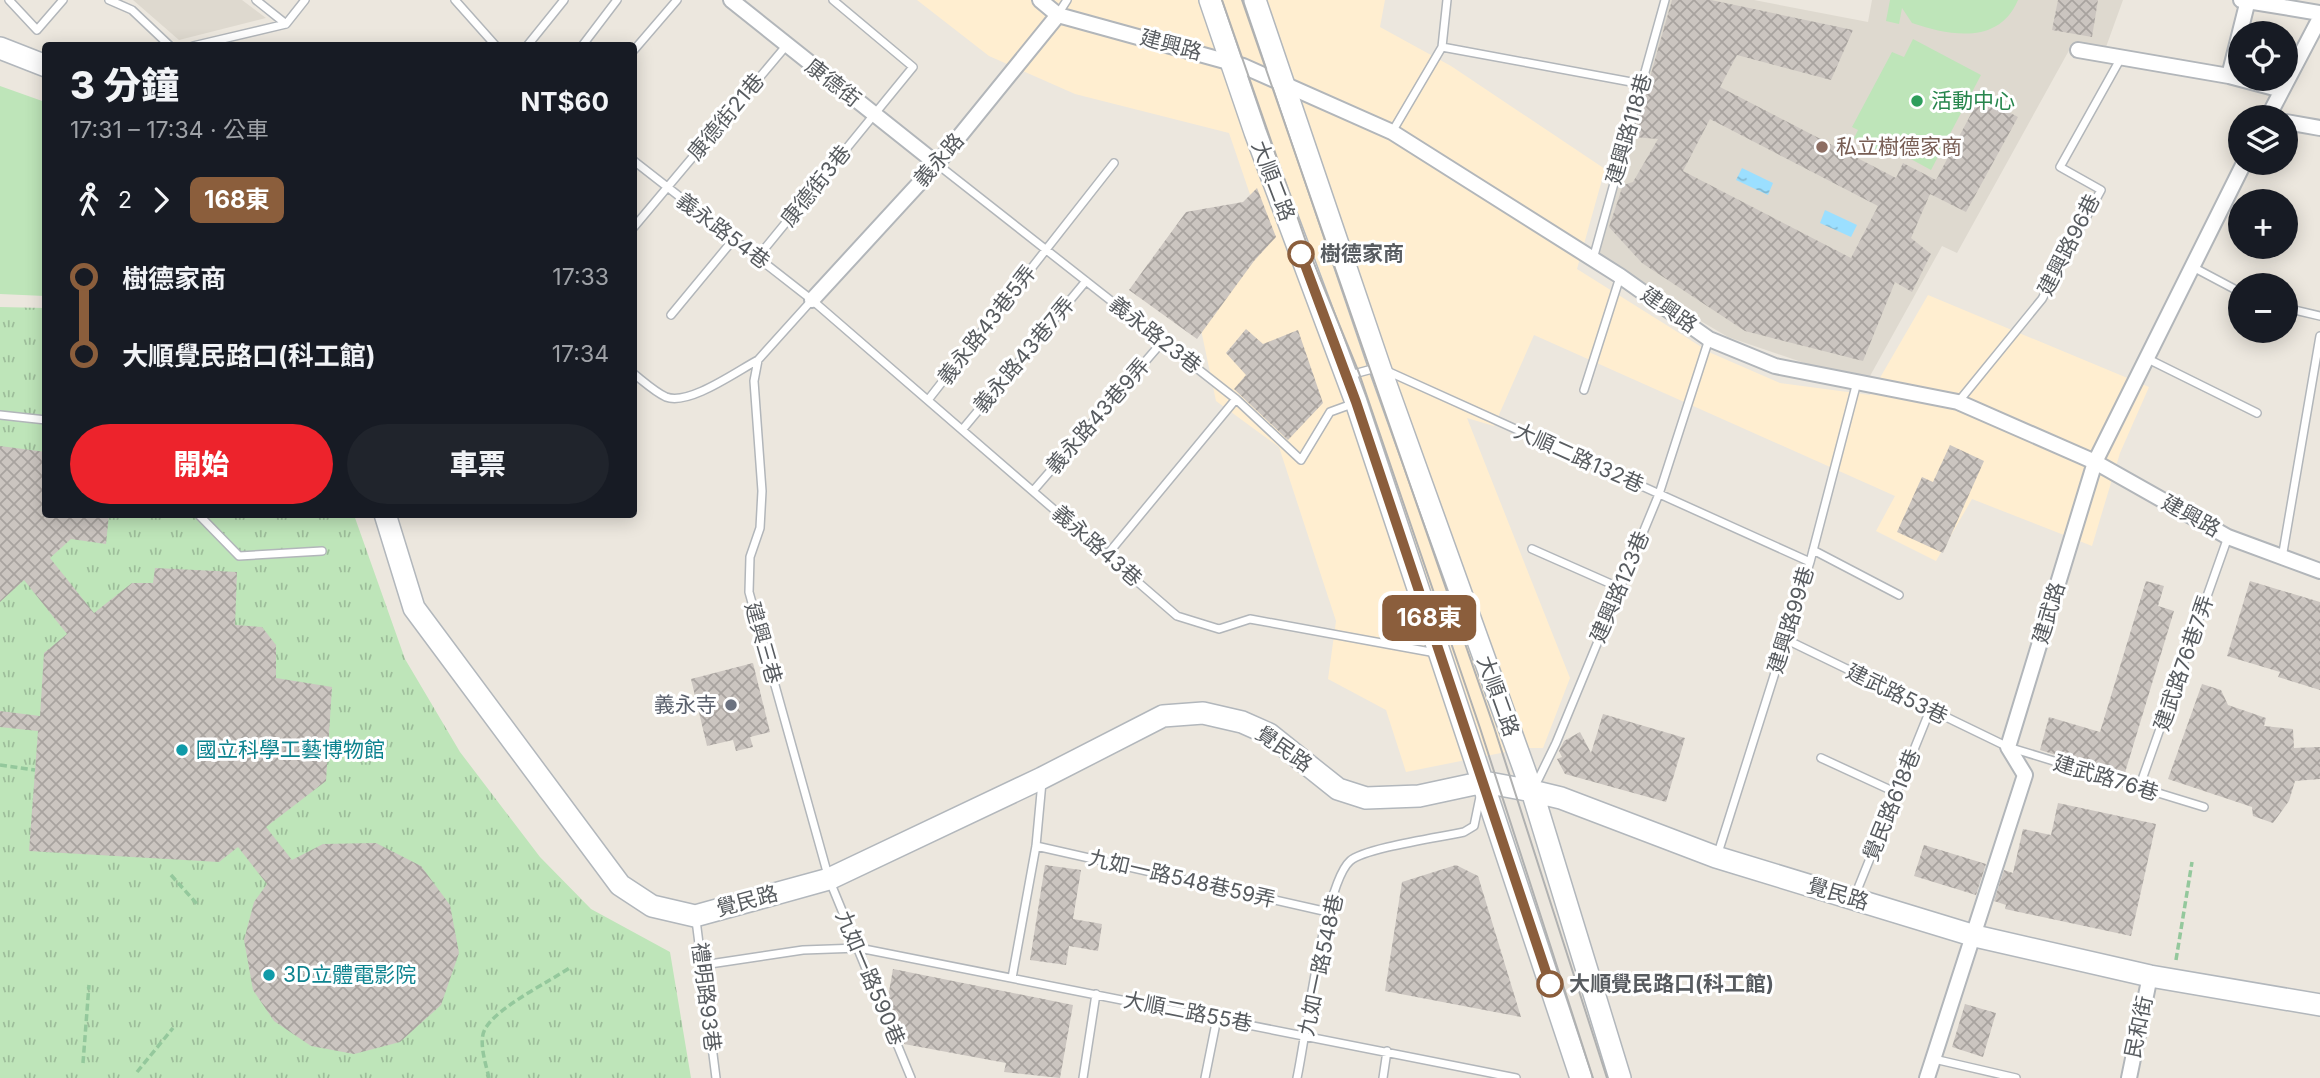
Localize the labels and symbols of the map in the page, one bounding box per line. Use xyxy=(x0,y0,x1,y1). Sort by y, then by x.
street label: 建興路 xyxy=(1137,24,1205,65)
street label: 康德街 xyxy=(801,53,866,112)
street label: 康德街21巷 xyxy=(682,68,769,165)
street label: 建興路118巷 xyxy=(1601,71,1656,187)
place label: 活動中心 xyxy=(1931,88,2015,113)
marker: 活動中心 xyxy=(1909,93,1925,109)
street label: 義永路 xyxy=(909,128,969,192)
place label: 私立樹德家商 xyxy=(1836,134,1962,159)
street label: 大順二路 xyxy=(1247,137,1300,225)
marker: 私立樹德家商 xyxy=(1814,139,1830,155)
street label: 康德街3巷 xyxy=(775,140,856,231)
street label: 義永路54巷 xyxy=(672,187,775,274)
street label: 建興路96巷 xyxy=(2032,190,2105,299)
marker: 樹德家商 xyxy=(1288,241,1314,267)
place label: 樹德家商 xyxy=(1320,241,1404,266)
street label: 義永路43巷5弄 xyxy=(932,260,1041,389)
street label: 建興路 xyxy=(1636,281,1702,338)
street label: 義永路23巷 xyxy=(1104,291,1206,378)
street label: 義永路43巷7弄 xyxy=(968,292,1079,418)
street label: 義永路43巷9弄 xyxy=(1041,353,1154,478)
street label: 大順二路132巷 xyxy=(1510,418,1648,497)
street label: 建興路 xyxy=(2158,489,2225,542)
street label: 義永路43巷 xyxy=(1047,500,1147,591)
street label: 建興路123巷 xyxy=(1585,527,1654,646)
street label: 建興路99巷 xyxy=(1762,564,1819,676)
street label: 建武路 xyxy=(2027,579,2070,647)
street label: 建武路76巷7弄 xyxy=(2149,592,2218,734)
line badge: 168東 xyxy=(1380,595,1478,641)
street label: 建興三巷 xyxy=(740,599,787,687)
street label: 大順二路 xyxy=(1472,652,1525,740)
street label: 建武路53巷 xyxy=(1842,658,1952,729)
place label: 義永寺 xyxy=(654,692,717,717)
marker: 義永寺 xyxy=(723,697,739,713)
street label: 覺民路 xyxy=(1251,720,1317,777)
place label: 國立科學工藝博物館 xyxy=(196,737,385,762)
marker: 國立科學工藝博物館 xyxy=(174,742,190,758)
street label: 覺民路618巷 xyxy=(1858,745,1925,864)
street label: 建武路76巷 xyxy=(2051,750,2162,805)
street label: 九如一路548巷59弄 xyxy=(1086,845,1278,912)
street label: 覺民路 xyxy=(1804,872,1872,915)
street label: 覺民路 xyxy=(713,880,781,921)
street label: 九如一路548巷 xyxy=(1293,892,1348,1038)
street label: 九如一路590巷 xyxy=(831,907,910,1049)
street label: 禮明路93巷 xyxy=(687,941,726,1053)
place label: 3D立體電影院 xyxy=(283,962,416,987)
marker: 3D立體電影院 xyxy=(261,967,277,983)
marker: 大順覺民路口(科工館) xyxy=(1537,971,1563,997)
place label: 大順覺民路口(科工館) xyxy=(1569,971,1774,996)
street label: 大順二路55巷 xyxy=(1122,987,1255,1036)
street label: 民和街 xyxy=(2120,993,2157,1060)

